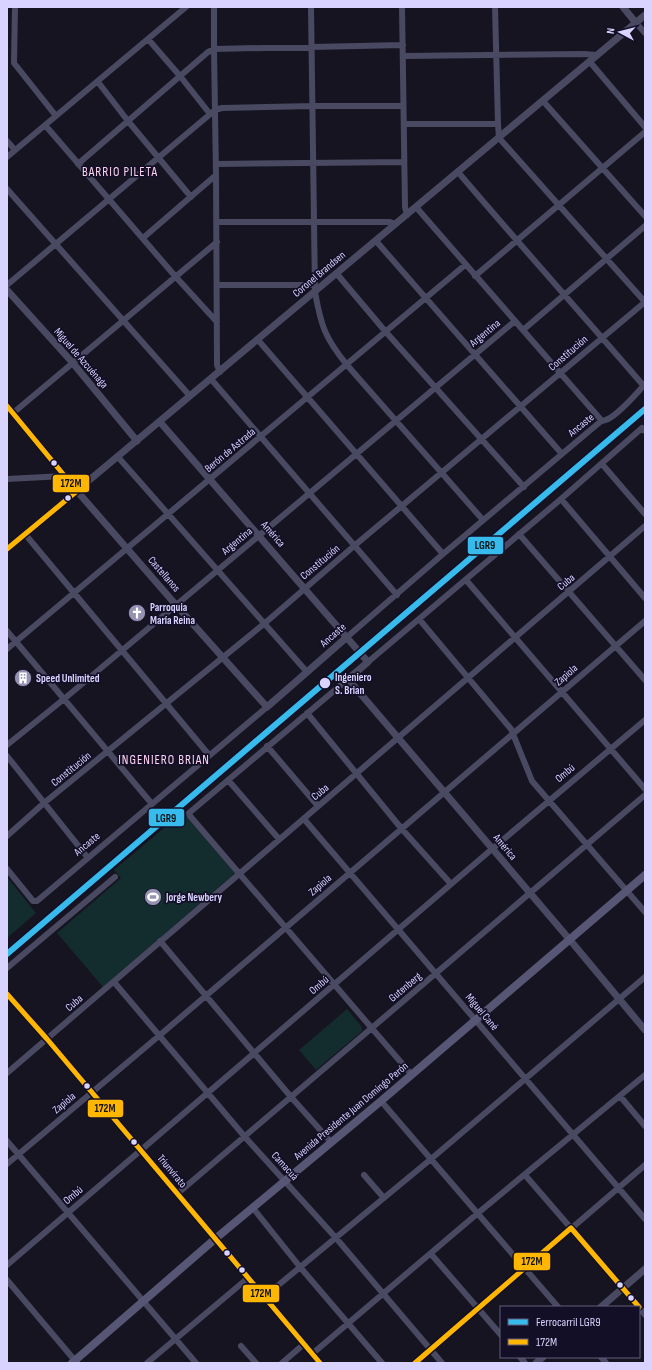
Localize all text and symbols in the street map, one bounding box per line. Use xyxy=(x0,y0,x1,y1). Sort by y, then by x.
north arrow xyxy=(600,12,640,52)
text: N xyxy=(604,27,617,35)
district label: BARRIO PILETA xyxy=(82,164,158,180)
street label: Coronel Brandsen xyxy=(290,248,348,300)
street label: Argentina xyxy=(466,317,503,350)
street label: Miguel de Azcuénaga xyxy=(51,325,111,391)
street label: Constitución xyxy=(546,332,590,373)
street label: Ancaste xyxy=(565,411,597,440)
street label: Berón de Astrada xyxy=(202,425,258,475)
unlabelled marker xyxy=(49,458,59,468)
line badge: 172M xyxy=(52,474,90,493)
text: 172M xyxy=(61,477,81,490)
unlabelled marker xyxy=(63,493,73,503)
street label: América xyxy=(258,518,288,550)
street label: Argentina xyxy=(218,525,255,558)
line badge: LGR9 xyxy=(467,536,504,555)
text: LGR9 xyxy=(475,539,495,552)
street label: Constitución xyxy=(298,542,343,582)
street label: Castellanos xyxy=(145,554,183,594)
street label: Cuba xyxy=(555,571,577,593)
place label: Parroquia María Reina xyxy=(150,601,195,627)
church icon: Parroquia María Reina xyxy=(127,603,147,623)
street label: Ancaste xyxy=(317,620,348,650)
street label: Zapiola xyxy=(552,662,580,688)
building icon: Speed Unlimited xyxy=(13,668,33,688)
place label: Ingeniero S. Brian xyxy=(335,671,372,697)
place label: Speed Unlimited xyxy=(36,672,100,685)
marker: Ingeniero S. Brian xyxy=(318,676,332,690)
street label: Constitución xyxy=(48,749,94,789)
district label: INGENIERO BRIAN xyxy=(118,752,210,768)
street label: Ombú xyxy=(553,761,578,785)
street label: Cuba xyxy=(309,781,331,803)
line badge: LGR9 xyxy=(148,808,185,827)
text: LGR9 xyxy=(156,812,176,825)
street label: Ancaste xyxy=(71,829,103,859)
street label: América xyxy=(490,831,520,863)
street label: Zapiola xyxy=(306,872,334,898)
sports icon: Jorge Newbery xyxy=(143,887,163,907)
place label: Jorge Newbery xyxy=(165,891,223,904)
street label: Gutenberg xyxy=(386,969,424,1004)
street label: Ombú xyxy=(307,973,332,997)
street label: Miguel Cané xyxy=(463,991,501,1033)
street label: Cuba xyxy=(63,992,85,1014)
street label: Avenida Presidente Juan Domingo Perón xyxy=(290,1059,411,1163)
unlabelled marker xyxy=(82,1081,92,1091)
street label: Zapiola xyxy=(50,1090,78,1116)
line badge: 172M xyxy=(87,1099,124,1118)
text: 172M xyxy=(95,1102,115,1115)
unlabelled marker xyxy=(129,1137,139,1147)
street label: Camacuá xyxy=(269,1149,301,1183)
street label: Triunvirato xyxy=(154,1152,190,1191)
street label: Ombú xyxy=(61,1183,86,1207)
unlabelled marker xyxy=(222,1248,232,1258)
line badge: 172M xyxy=(513,1252,551,1271)
text: 172M xyxy=(522,1255,542,1268)
unlabelled marker xyxy=(237,1265,247,1275)
unlabelled marker xyxy=(615,1280,625,1290)
line badge: 172M xyxy=(242,1284,280,1303)
text: 172M xyxy=(251,1287,271,1300)
unlabelled marker xyxy=(626,1293,636,1303)
legend xyxy=(500,1306,640,1358)
text: Ferrocarril LGR9 xyxy=(536,1315,601,1330)
text: 172M xyxy=(536,1335,557,1350)

